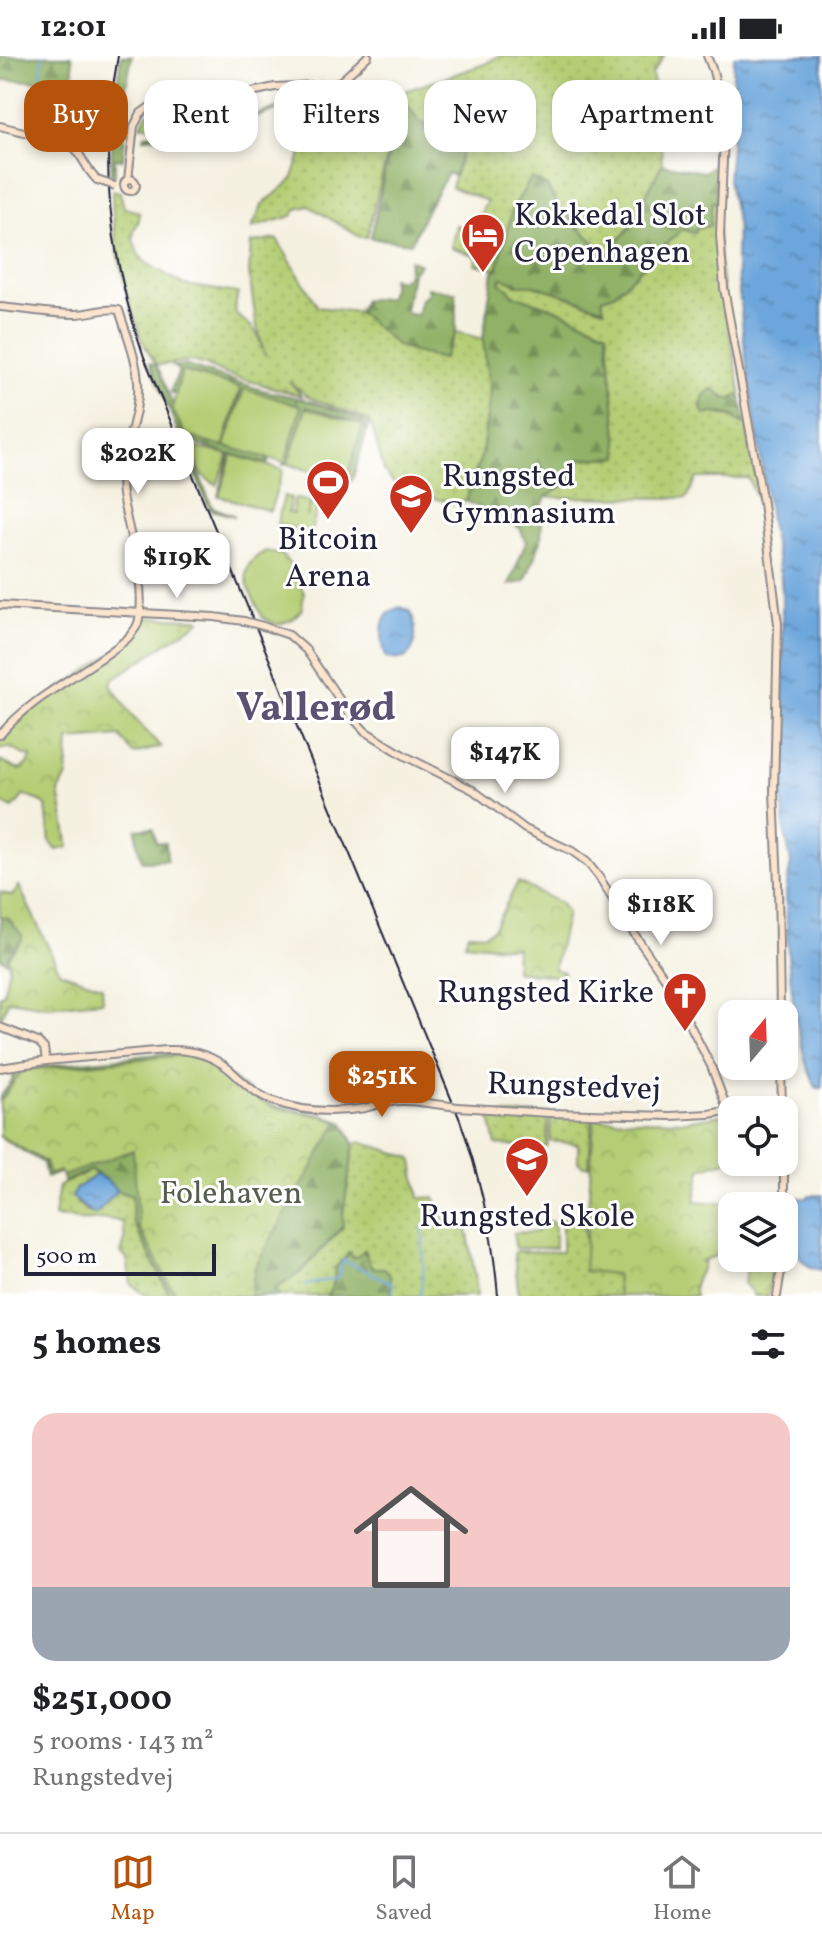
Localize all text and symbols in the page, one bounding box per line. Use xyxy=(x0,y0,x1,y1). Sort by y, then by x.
text: 12:01 xyxy=(40,7,107,49)
chip: Buy xyxy=(24,80,128,152)
chip: Rent xyxy=(144,80,258,152)
chip: Filters xyxy=(274,80,408,152)
chip: New xyxy=(424,80,536,152)
chip: Apartment xyxy=(552,80,742,152)
place label: Kokkedal Slot Copenhagen xyxy=(514,195,706,276)
hotel icon: Kokkedal Slot Copenhagen xyxy=(459,211,507,274)
pin: $202K xyxy=(82,428,194,496)
text: $202K xyxy=(100,436,176,472)
place label: Rungsted Gymnasium xyxy=(442,456,616,537)
sports icon: Bitcoin Arena xyxy=(304,458,352,521)
school or university icon: Rungsted Gymnasium xyxy=(387,472,435,535)
place label: Bitcoin Arena xyxy=(278,519,378,600)
pin: $119K xyxy=(121,532,233,600)
text: $119K xyxy=(143,540,211,576)
district label: Vallerød xyxy=(236,682,396,738)
pin: $147K xyxy=(449,727,561,795)
text: $147K xyxy=(469,735,541,771)
pin: $118K xyxy=(605,879,717,947)
text: $118K xyxy=(627,887,695,923)
church icon: Rungsted Kirke xyxy=(661,970,709,1033)
place label: Rungsted Kirke xyxy=(438,972,654,1016)
north arrow xyxy=(718,1000,798,1080)
map controls xyxy=(718,1000,798,1272)
pin: $251K xyxy=(326,1051,438,1119)
text: $251K xyxy=(347,1059,417,1095)
street label: Rungstedvej xyxy=(486,1063,662,1113)
button: locate xyxy=(718,1096,798,1176)
school or university icon: Rungsted Skole xyxy=(503,1135,551,1198)
park label: Folehaven xyxy=(160,1173,302,1217)
button: layers xyxy=(718,1192,798,1272)
place label: Rungsted Skole xyxy=(419,1196,635,1240)
scale bar xyxy=(24,1240,216,1276)
text: 500 m xyxy=(36,1242,97,1273)
text: 5 homes xyxy=(32,1321,162,1368)
icon: filters xyxy=(746,1322,790,1366)
icon: home xyxy=(339,1465,483,1609)
text: $251,000 xyxy=(32,1677,172,1724)
text: 5 rooms · 143 m² xyxy=(32,1724,214,1760)
text: Rungstedvej xyxy=(32,1760,173,1796)
tab: Map xyxy=(111,1850,155,1929)
tab: Saved xyxy=(376,1850,432,1929)
tab: Home xyxy=(653,1850,711,1929)

